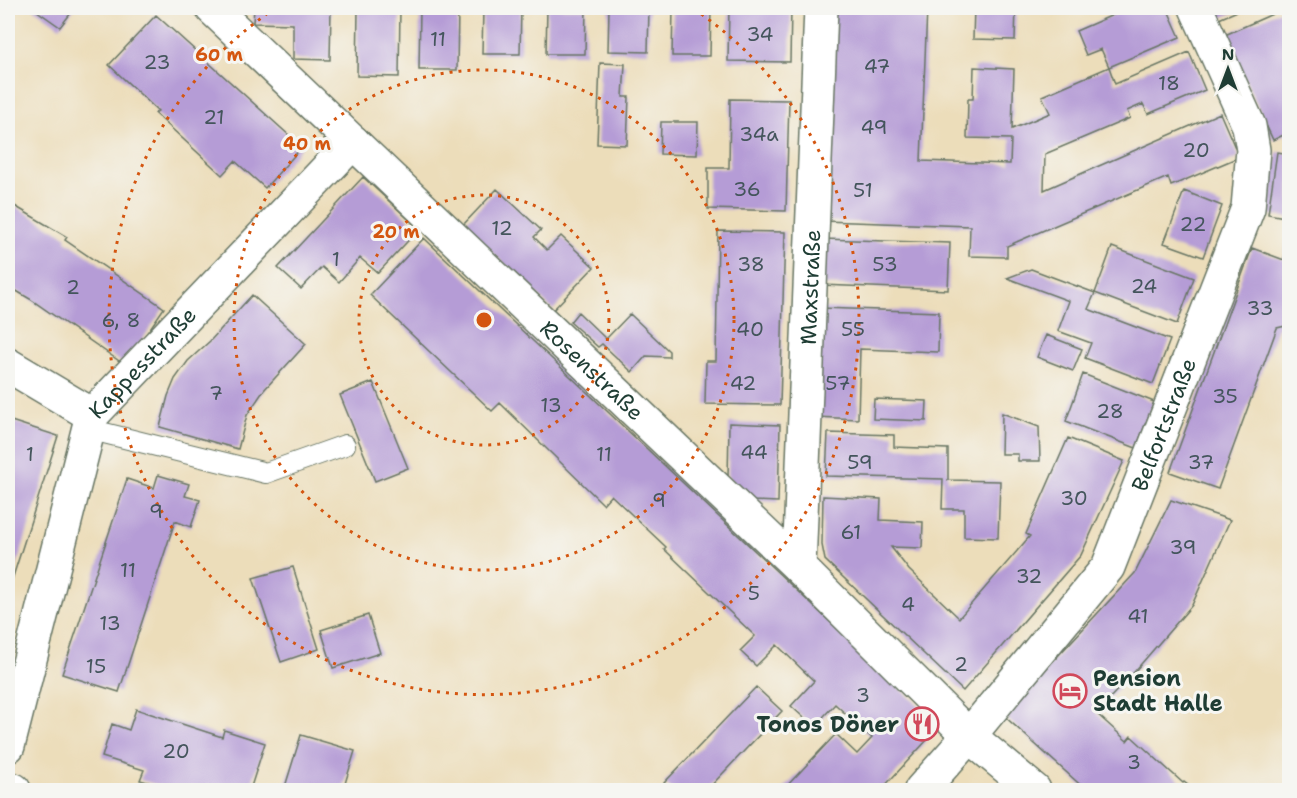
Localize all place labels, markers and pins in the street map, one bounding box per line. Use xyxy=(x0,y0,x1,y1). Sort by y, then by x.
centre of rings xyxy=(474,310,494,330)
place label: Pension Stadt Halle xyxy=(1093,664,1223,718)
hotel icon: Pension Stadt Halle xyxy=(1052,673,1088,709)
restaurant icon: Tonos Döner xyxy=(904,706,940,742)
place label: Tonos Döner xyxy=(756,710,899,739)

